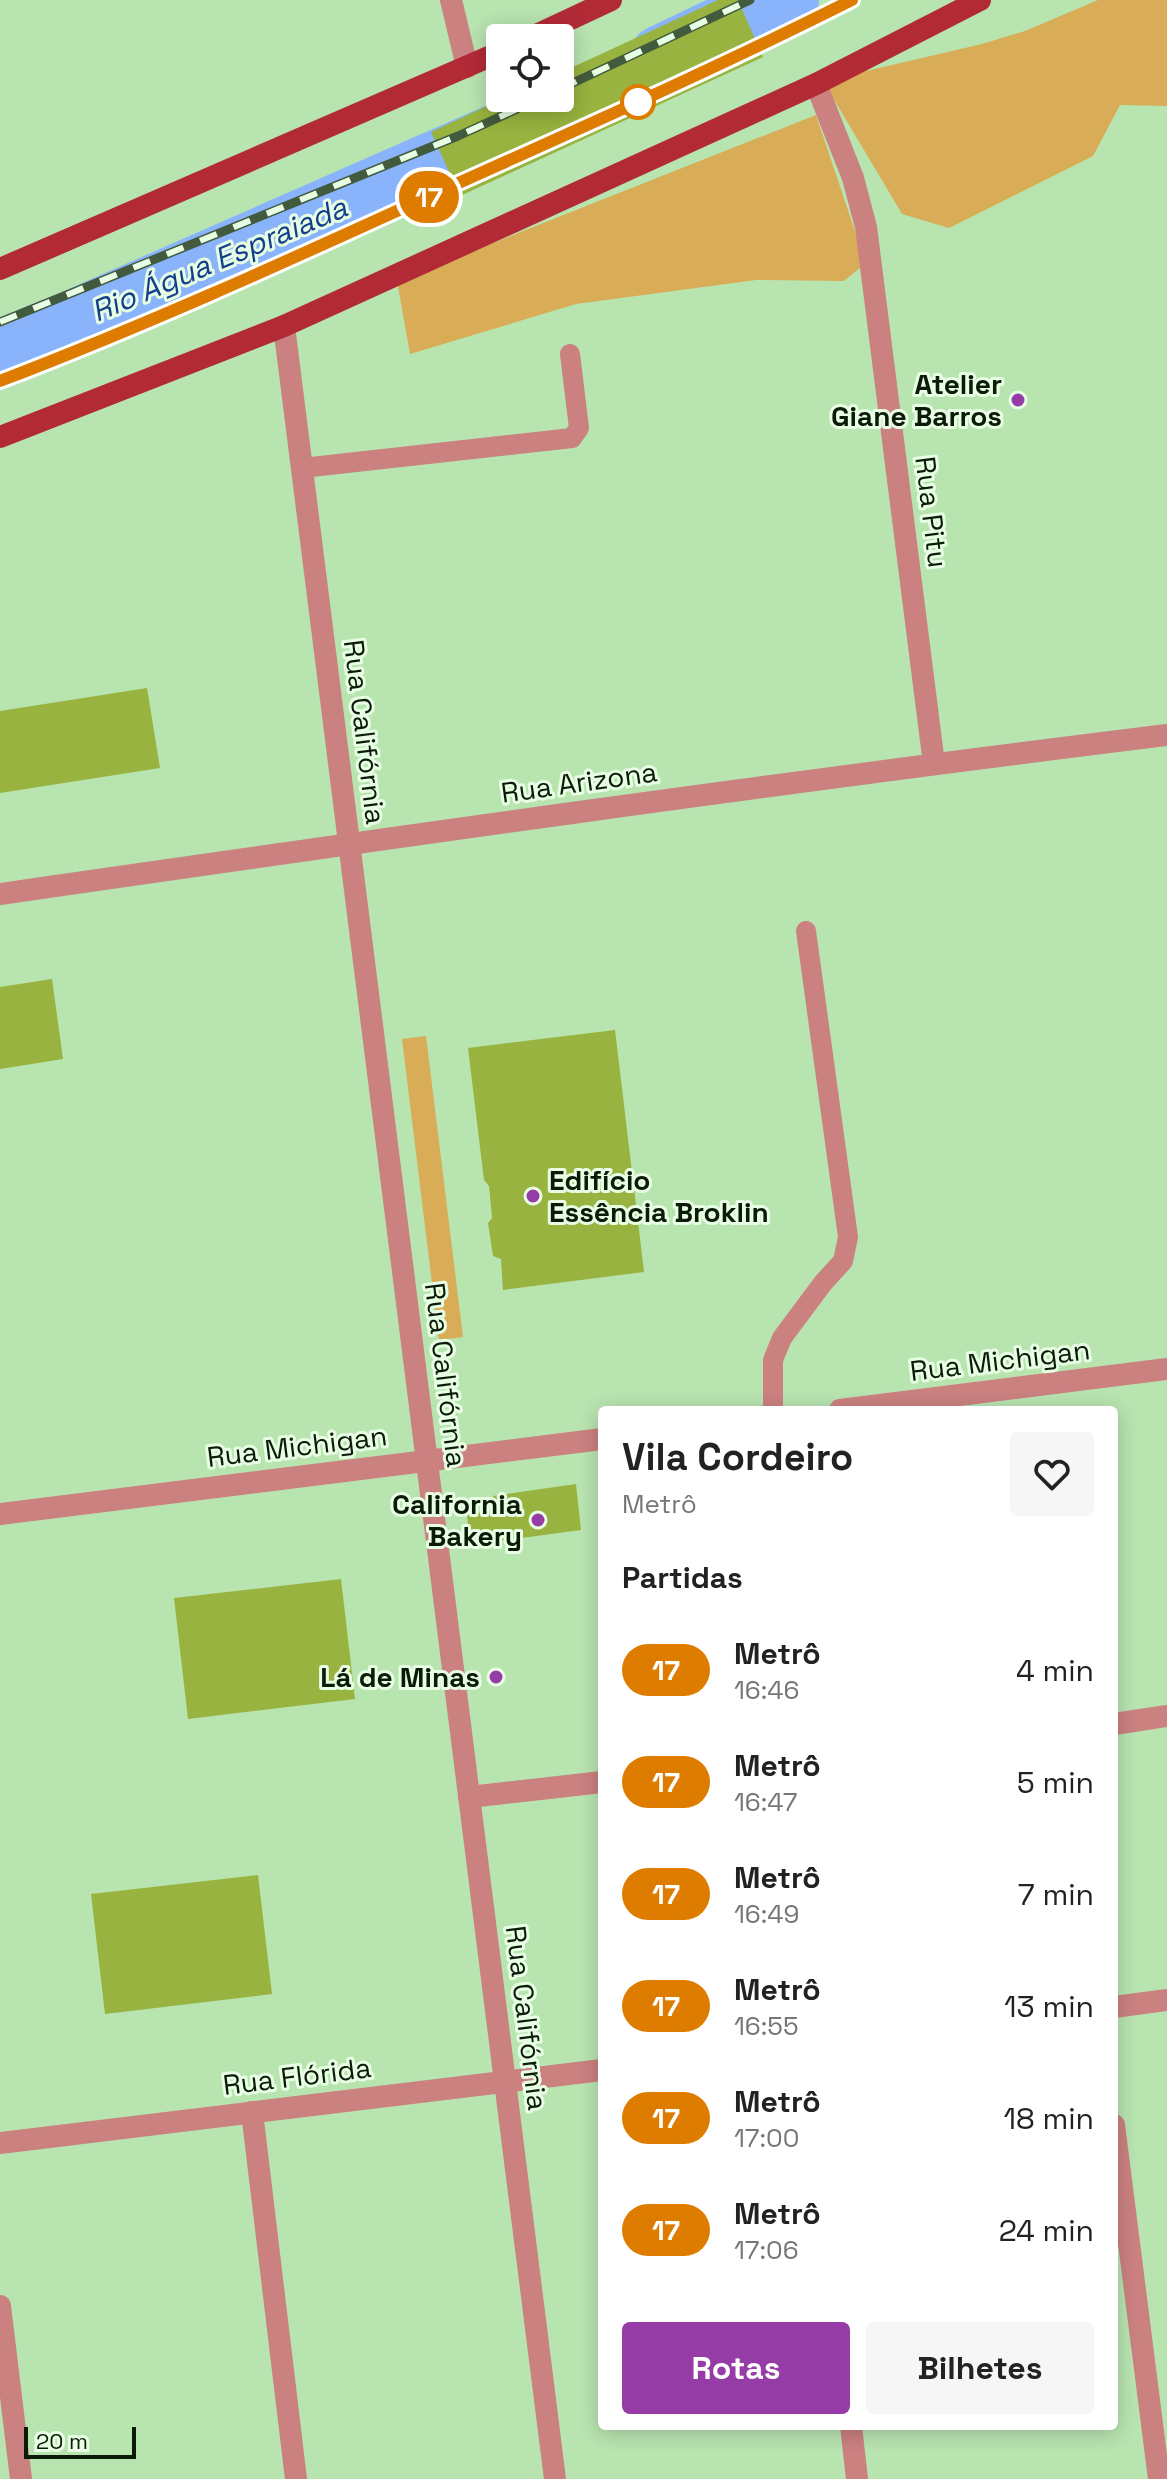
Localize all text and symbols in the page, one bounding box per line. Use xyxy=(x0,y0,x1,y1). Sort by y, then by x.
map controls xyxy=(486,24,574,112)
button: locate xyxy=(486,24,574,112)
unlabelled marker xyxy=(621,85,655,119)
line badge: 17 xyxy=(393,171,465,223)
text: 17 xyxy=(415,179,443,215)
water label: Rio Água Espraiada xyxy=(85,187,354,331)
place label: Atelier Giane Barros xyxy=(831,366,1002,434)
marker: Atelier Giane Barros xyxy=(1009,391,1027,409)
street label: Rua Pitu xyxy=(907,454,957,570)
street label: Rua Califórnia xyxy=(336,638,394,826)
street label: Rua Arizona xyxy=(499,753,659,811)
place label: Edifício Essência Broklin xyxy=(549,1162,769,1230)
marker: Edifício Essência Broklin xyxy=(524,1187,542,1205)
street label: Rua Califórnia xyxy=(417,1281,475,1469)
street label: Rua Michigan xyxy=(908,1331,1092,1389)
street label: Rua Michigan xyxy=(205,1417,389,1475)
button: heart xyxy=(1010,1432,1094,1516)
text: Vila Cordeiro xyxy=(622,1433,853,1481)
place label: California Bakery xyxy=(392,1486,522,1554)
text: Metrô xyxy=(622,1487,697,1521)
marker: California Bakery xyxy=(529,1511,547,1529)
text: Partidas xyxy=(622,1558,743,1597)
text: Metrô xyxy=(734,1634,821,1673)
text: 4 min xyxy=(1016,1651,1094,1690)
text: 17 xyxy=(652,1652,680,1688)
place label: Lá de Minas xyxy=(320,1659,480,1695)
marker: Lá de Minas xyxy=(487,1668,505,1686)
text: 16:46 xyxy=(734,1673,800,1707)
text: Metrô xyxy=(734,1746,821,1785)
text: 5 min xyxy=(1017,1763,1094,1802)
text: 17 xyxy=(652,1764,680,1800)
text: 16:47 xyxy=(734,1785,797,1819)
text: Metrô xyxy=(734,1858,821,1897)
text: 7 min xyxy=(1018,1875,1094,1914)
text: 17 xyxy=(652,1876,680,1912)
text: 16:49 xyxy=(734,1897,800,1931)
street label: Rua Califórnia xyxy=(498,1924,556,2112)
text: Metrô xyxy=(734,1970,821,2009)
text: 13 min xyxy=(1004,1987,1094,2026)
text: 17 xyxy=(652,1988,680,2024)
text: 16:55 xyxy=(734,2009,799,2043)
street label: Rua Flórida xyxy=(221,2049,373,2103)
text: Metrô xyxy=(734,2082,821,2121)
text: 18 min xyxy=(1004,2099,1094,2138)
text: 17 xyxy=(652,2100,680,2136)
text: 17:00 xyxy=(734,2121,799,2155)
text: Metrô xyxy=(734,2194,821,2233)
text: 24 min xyxy=(999,2211,1094,2250)
text: 17 xyxy=(652,2212,680,2248)
text: 17:06 xyxy=(734,2233,799,2267)
button: Rotas xyxy=(622,2322,850,2414)
button: Bilhetes xyxy=(866,2322,1094,2414)
scale bar xyxy=(24,2423,136,2459)
text: 20 m xyxy=(36,2427,88,2455)

